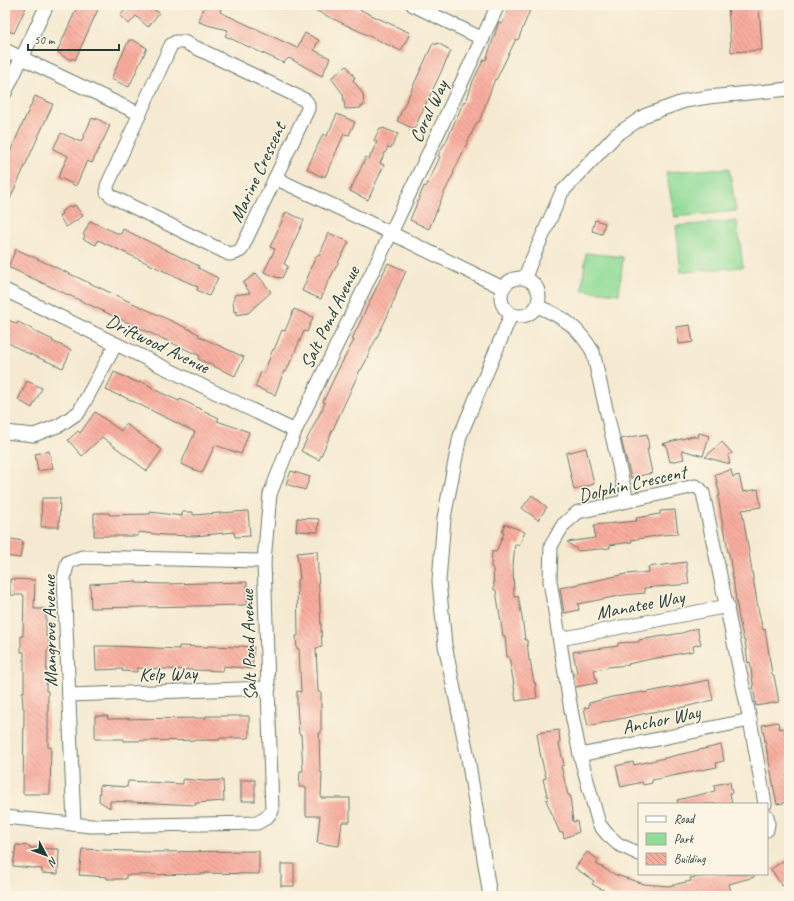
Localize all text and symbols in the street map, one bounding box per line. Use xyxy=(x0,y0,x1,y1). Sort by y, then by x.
scale bar xyxy=(28,26,119,52)
text: 50 m xyxy=(34,32,56,48)
street label: Coral Way xyxy=(404,75,454,146)
street label: Marine Crescent xyxy=(224,117,292,226)
street label: Salt Pond Avenue xyxy=(295,261,366,373)
street label: Driftwood Avenue xyxy=(102,309,215,380)
street label: Dolphin Crescent xyxy=(576,459,691,508)
street label: Mangrove Avenue xyxy=(37,573,63,687)
street label: Manatee Way xyxy=(594,584,688,625)
street label: Salt Pond Avenue xyxy=(235,587,263,701)
street label: Kelp Way xyxy=(139,661,199,687)
street label: Anchor Way xyxy=(620,700,704,740)
legend xyxy=(638,803,768,875)
text: Road xyxy=(674,811,696,827)
text: Park xyxy=(674,831,695,847)
north arrow xyxy=(26,835,66,875)
text: Building xyxy=(674,851,706,867)
text: N xyxy=(45,854,61,870)

